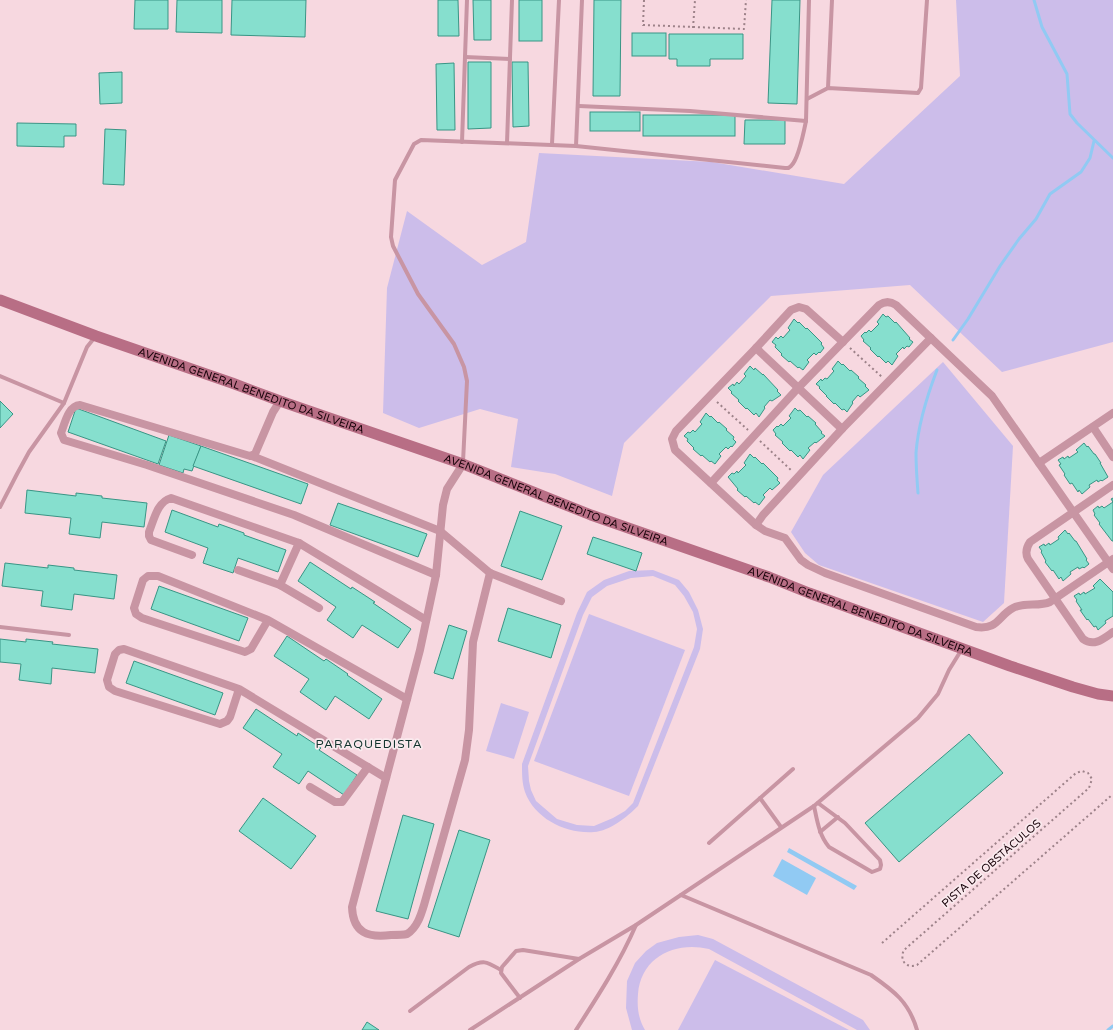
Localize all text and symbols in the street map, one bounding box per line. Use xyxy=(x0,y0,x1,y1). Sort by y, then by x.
street label: AVENIDA GENERAL BENEDITO DA SILVEIRA xyxy=(136,345,366,437)
street label: AVENIDA GENERAL BENEDITO DA SILVEIRA xyxy=(442,452,670,548)
street label: AVENIDA GENERAL BENEDITO DA SILVEIRA xyxy=(746,564,975,659)
district label: PARAQUEDISTA xyxy=(315,737,423,751)
street label: PISTA DE OBSTÁCULOS xyxy=(938,816,1044,910)

